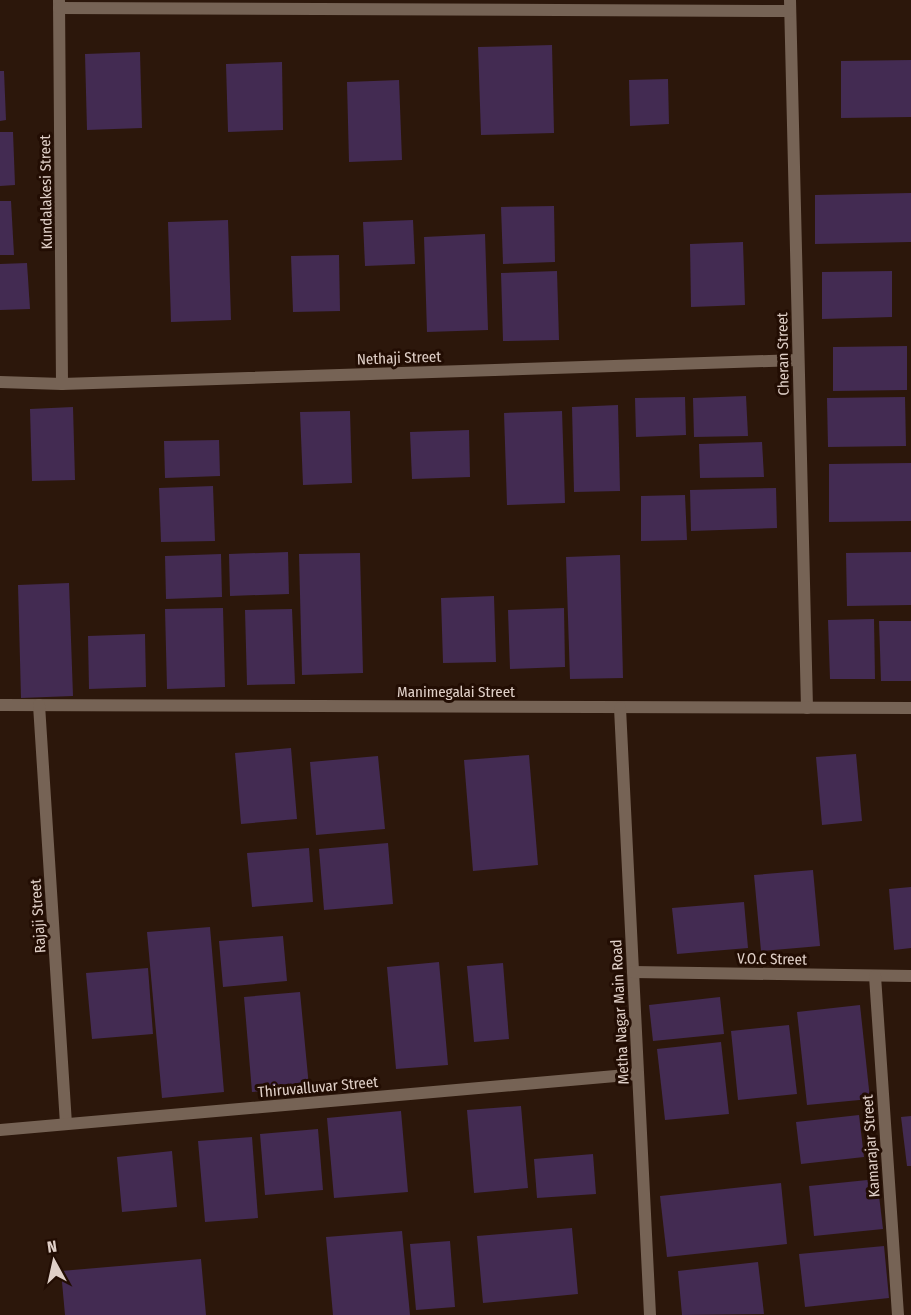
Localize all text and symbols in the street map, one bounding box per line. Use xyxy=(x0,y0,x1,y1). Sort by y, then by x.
street label: Kundalakesi Street xyxy=(36,134,56,250)
street label: Cheran Street xyxy=(773,312,793,396)
street label: Nethaji Street xyxy=(356,348,442,368)
street label: Manimegalai Street xyxy=(397,683,515,701)
street label: Rajaji Street xyxy=(26,878,50,954)
street label: Metha Nagar Main Road xyxy=(607,939,633,1085)
street label: V.O.C Street xyxy=(737,949,807,969)
street label: Thiruvalluvar Street xyxy=(257,1073,379,1101)
street label: Kamarajar Street xyxy=(858,1094,884,1198)
north arrow xyxy=(24,1231,84,1291)
text: N xyxy=(46,1237,58,1257)

